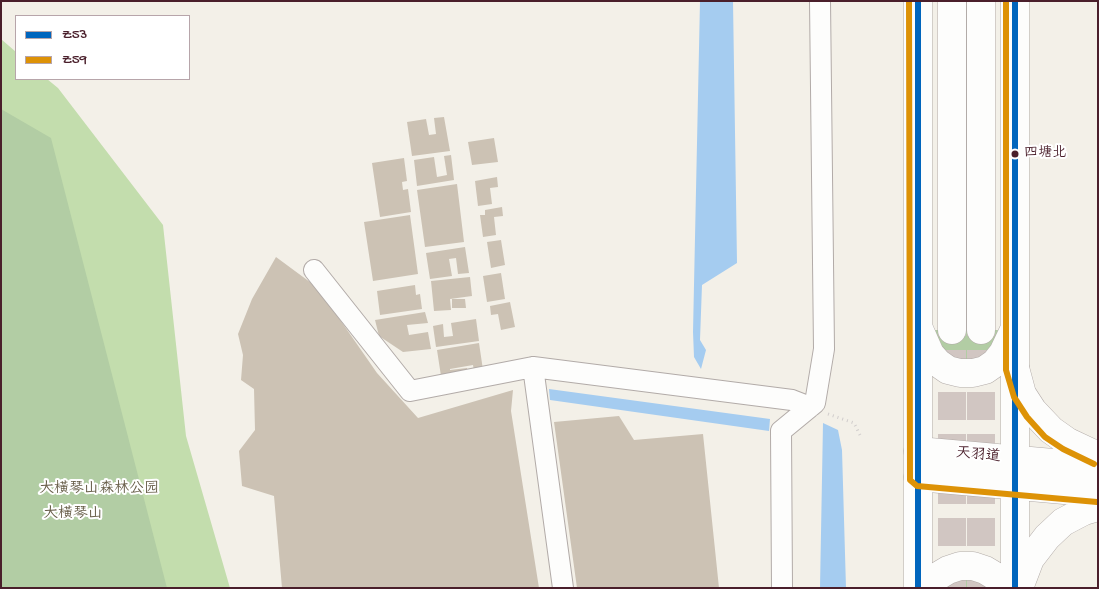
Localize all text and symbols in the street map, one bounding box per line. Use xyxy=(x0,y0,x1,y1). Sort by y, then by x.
legend xyxy=(15,15,190,80)
text: Z53 xyxy=(62,26,87,44)
text: Z59 xyxy=(62,51,87,69)
place label: 四塘北 xyxy=(1024,146,1066,162)
marker: 四塘北 xyxy=(1010,149,1020,159)
street label: 天羽道 xyxy=(955,445,1001,467)
park label: 大横琴山森林公园 xyxy=(39,481,159,499)
park label: 大橫琴山 xyxy=(43,506,103,524)

